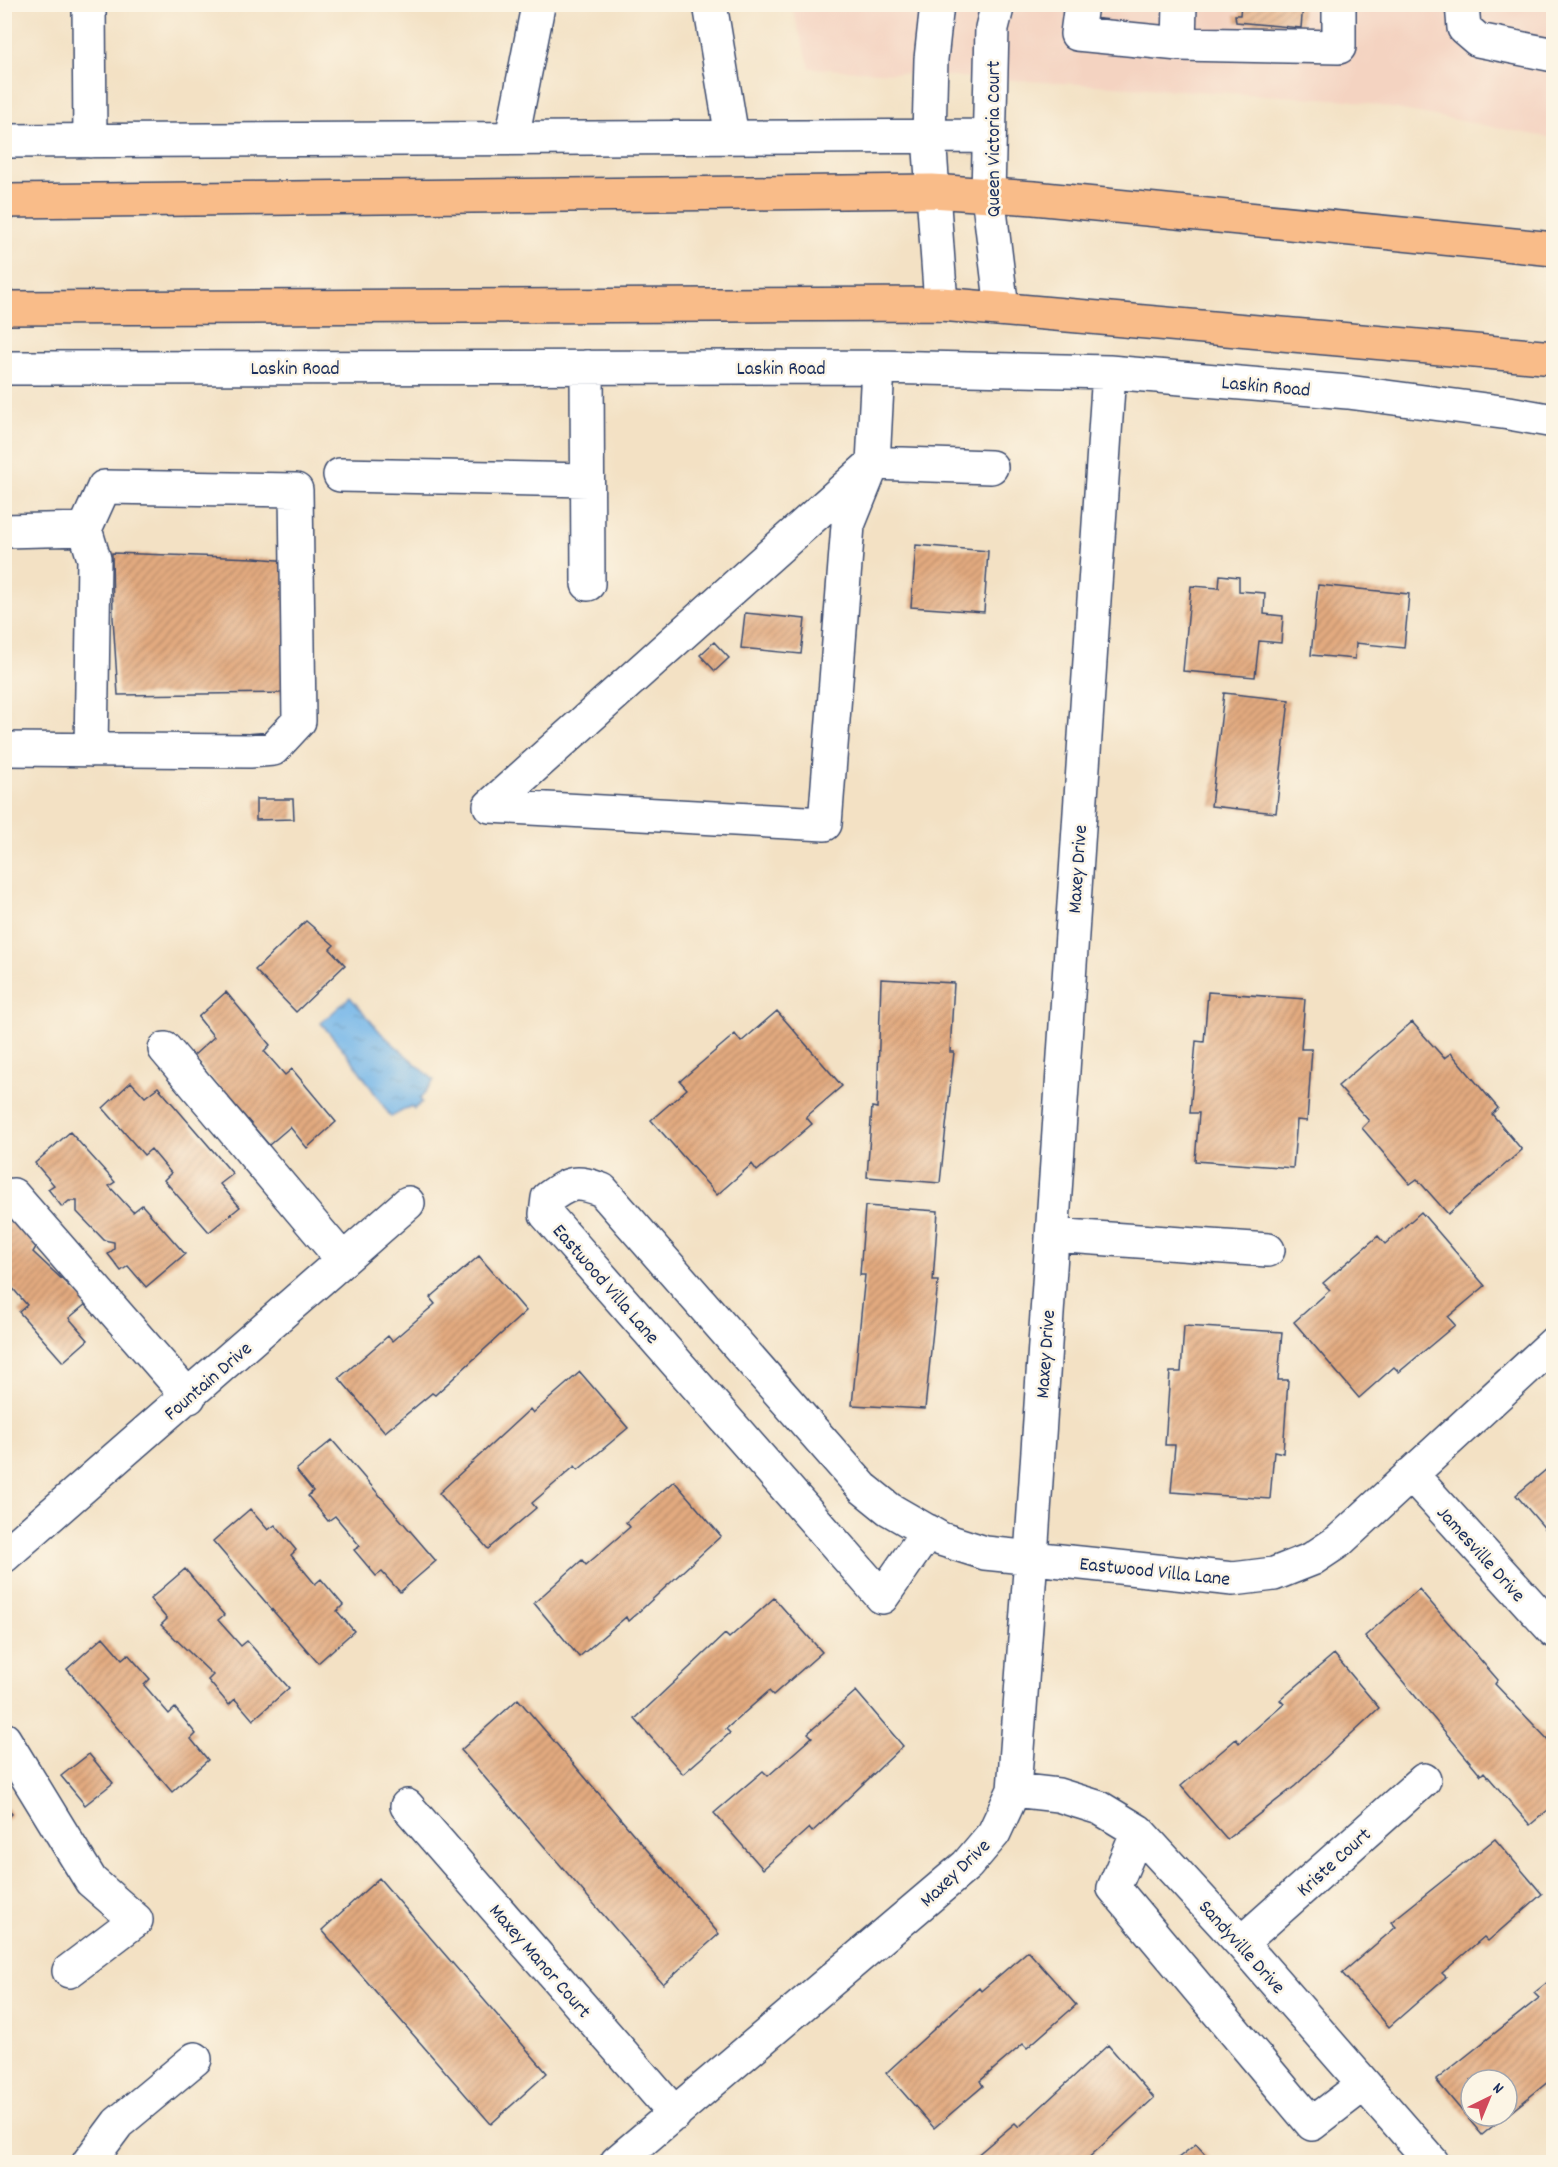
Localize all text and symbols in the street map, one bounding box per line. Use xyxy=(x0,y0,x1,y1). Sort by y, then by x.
street label: Queen Victoria Court xyxy=(981,61,1009,217)
street label: Laskin Road xyxy=(250,356,340,384)
street label: Laskin Road xyxy=(736,356,826,384)
street label: Laskin Road xyxy=(1220,370,1311,406)
street label: Maxey Drive xyxy=(1062,824,1096,914)
street label: Eastwood Villa Lane xyxy=(545,1219,665,1351)
street label: Maxey Drive xyxy=(1030,1309,1064,1399)
street label: Fountain Drive xyxy=(159,1336,259,1428)
street label: Jamesville Drive xyxy=(1429,1501,1531,1610)
street label: Eastwood Villa Lane xyxy=(1078,1551,1232,1595)
street label: Kriste Court xyxy=(1292,1822,1378,1904)
street label: Maxey Drive xyxy=(915,1833,998,1915)
street label: Sandyville Drive xyxy=(1191,1895,1291,2001)
street label: Maxey Manor Court xyxy=(481,1899,596,2025)
north arrow xyxy=(1459,2068,1519,2128)
text: N xyxy=(1487,2078,1508,2100)

